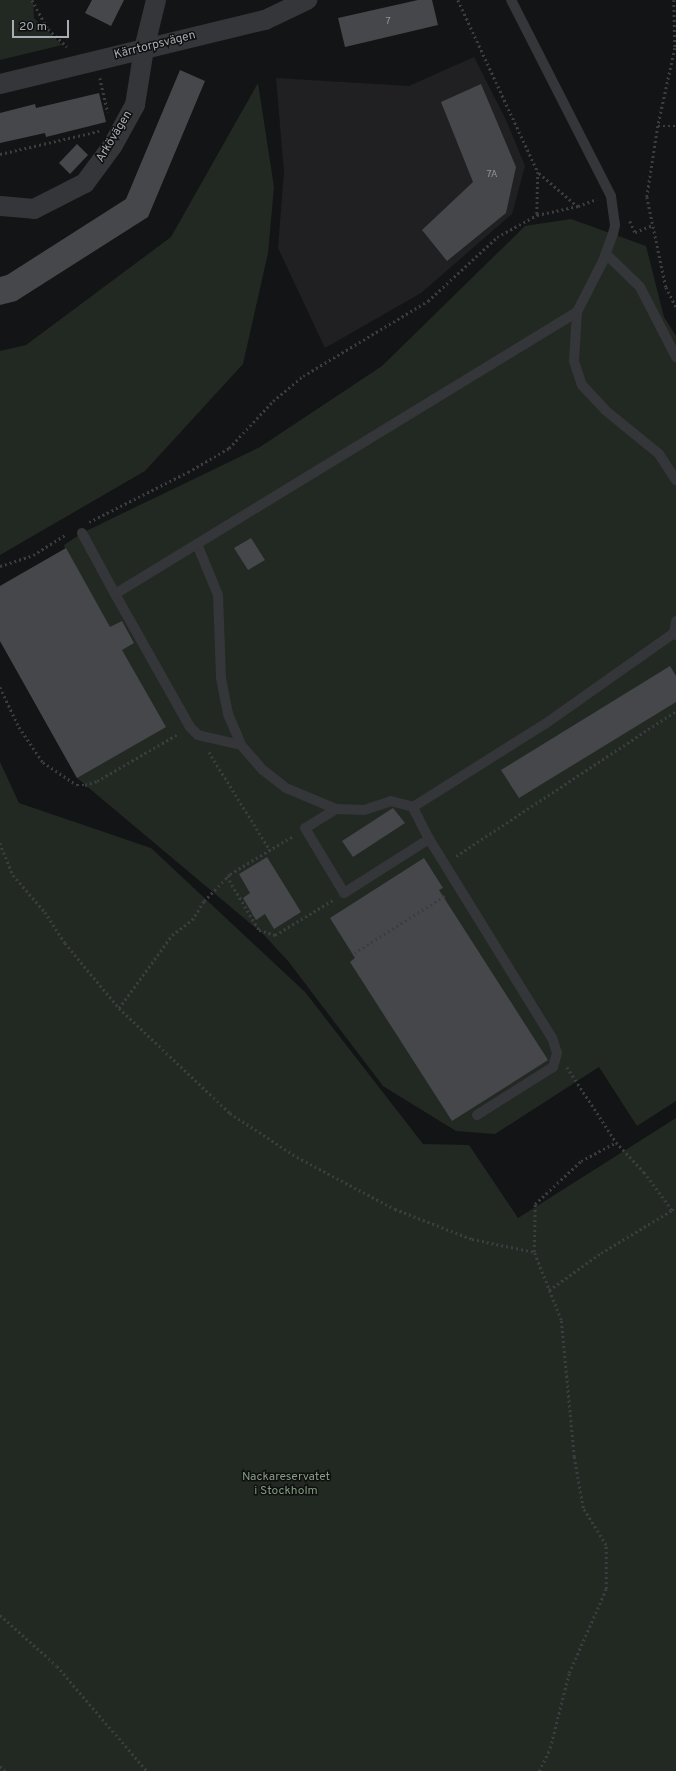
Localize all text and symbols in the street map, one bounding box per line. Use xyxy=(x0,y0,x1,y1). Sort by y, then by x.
scale bar xyxy=(14,12,71,38)
house number: 7 xyxy=(385,16,391,28)
text: 20 m xyxy=(19,19,47,35)
street label: Kärrtorpsvägen xyxy=(113,29,197,63)
street label: Arkövägen xyxy=(94,109,136,165)
house number: 7A xyxy=(487,169,497,181)
park label: Nackareservatet i Stockholm xyxy=(242,1471,330,1499)

